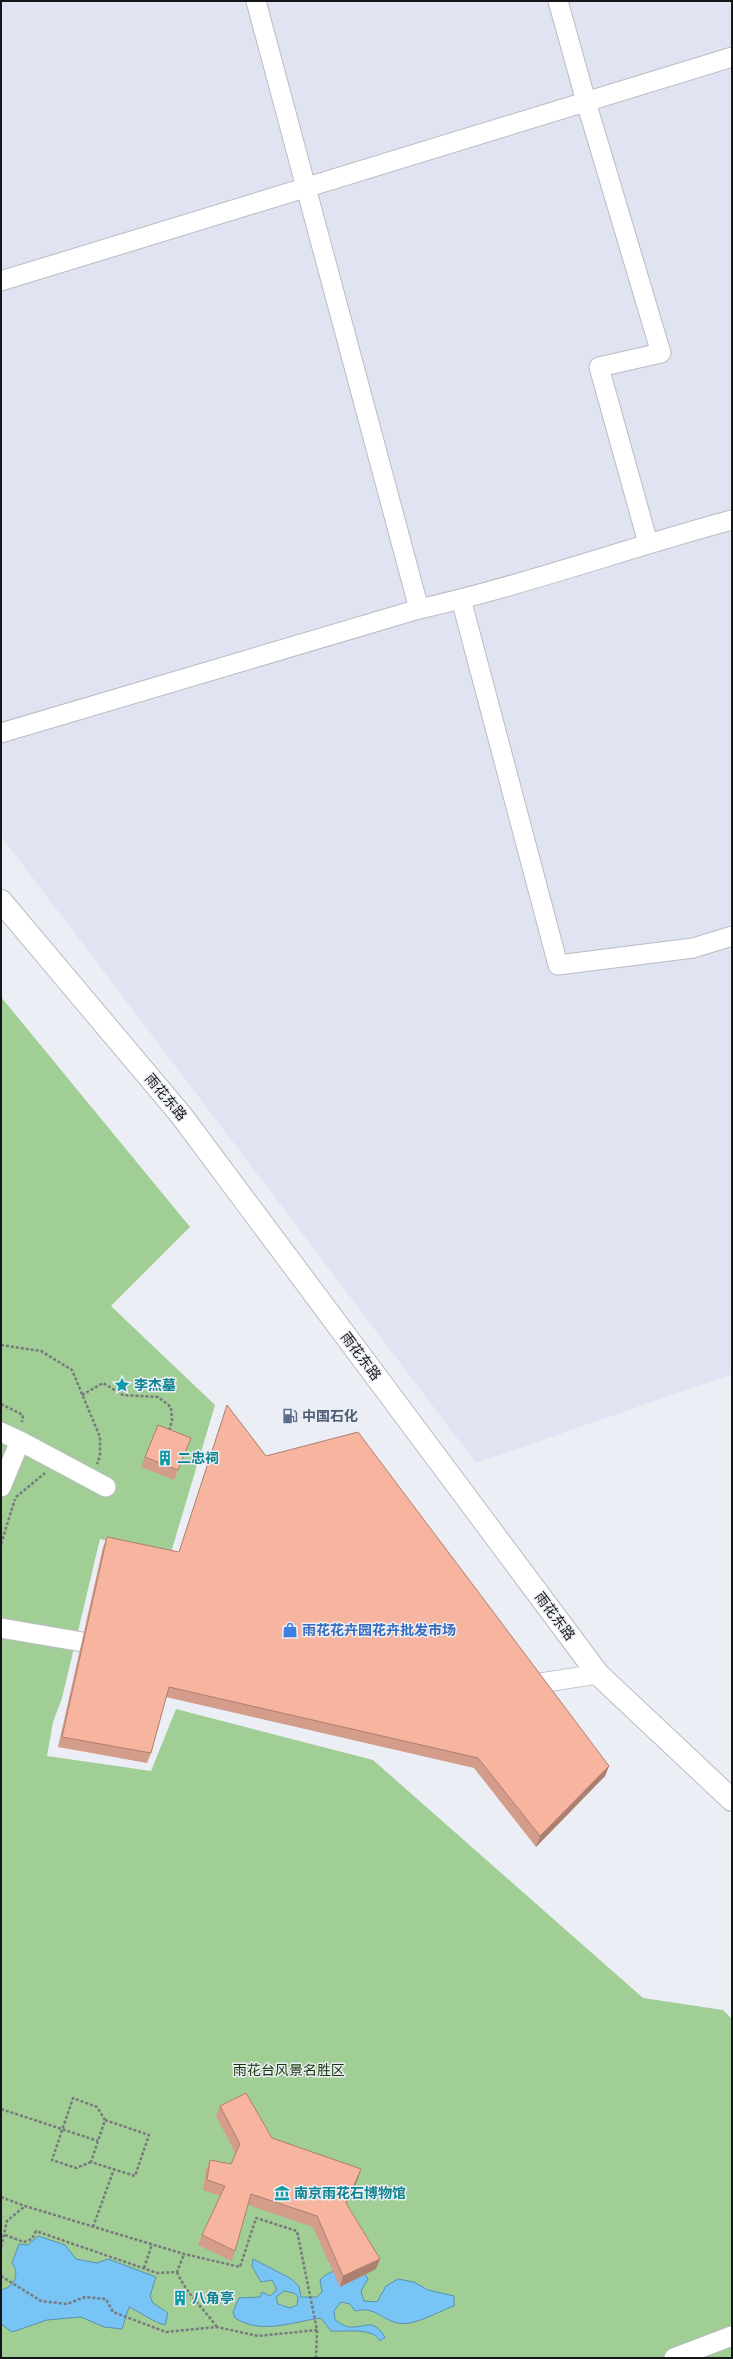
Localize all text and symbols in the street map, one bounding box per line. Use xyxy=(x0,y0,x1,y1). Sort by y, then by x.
street label: 雨花东路 xyxy=(140,1071,189,1125)
street label: 雨花东路 xyxy=(336,1329,383,1384)
place icon: 李杰墓 xyxy=(113,1376,131,1394)
place label: 李杰墓 xyxy=(134,1378,176,1395)
fuel station icon: 中国石化 xyxy=(281,1407,299,1425)
place label: 中国石化 xyxy=(302,1408,358,1426)
building icon: 二忠祠 xyxy=(156,1449,174,1467)
place label: 二忠祠 xyxy=(177,1451,219,1468)
street label: 雨花东路 xyxy=(530,1589,577,1644)
shop icon: 雨花花卉园花卉批发市场 xyxy=(281,1621,299,1639)
place label: 雨花花卉园花卉批发市场 xyxy=(302,1622,456,1640)
park label: 雨花台风景名胜区 xyxy=(233,2063,345,2080)
museum icon: 南京雨花石博物馆 xyxy=(273,2184,291,2202)
place label: 南京雨花石博物馆 xyxy=(294,2185,406,2203)
building icon: 八角亭 xyxy=(171,2289,189,2307)
place label: 八角亭 xyxy=(192,2290,234,2308)

